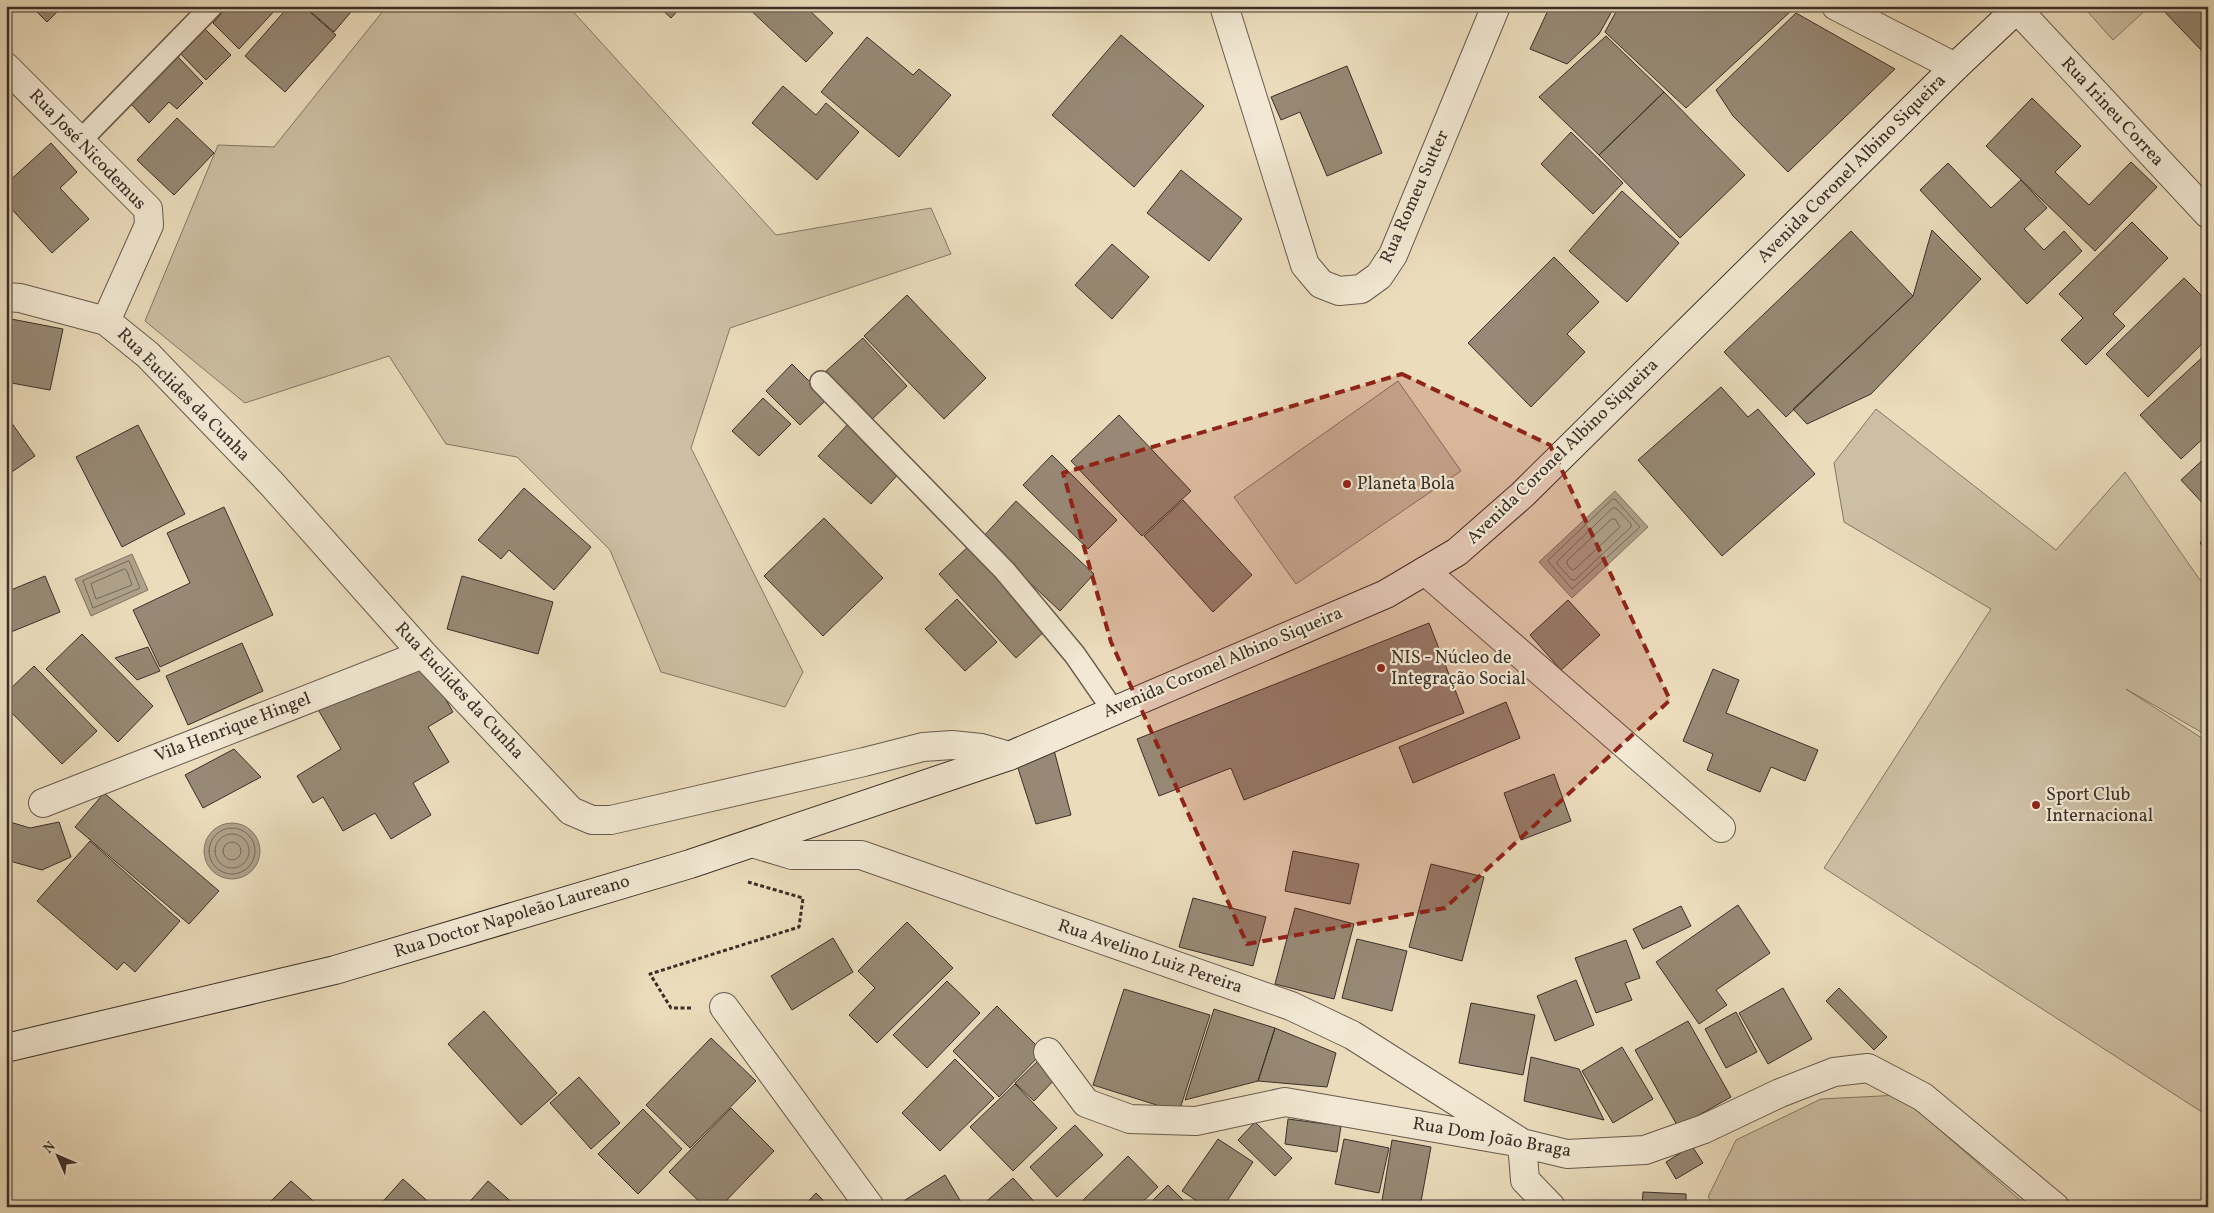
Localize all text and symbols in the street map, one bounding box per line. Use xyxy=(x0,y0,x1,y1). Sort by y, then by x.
street label: Rua Irineu Correa xyxy=(2055,52,2169,172)
street label: Avenida Coronel Albino Siqueira xyxy=(1752,69,1952,269)
street label: Rua José Nicodemus xyxy=(23,84,151,216)
street label: Rua Romeu Sutter xyxy=(1374,126,1456,268)
street label: Rua Euclides da Cunha xyxy=(111,323,255,467)
street label: Avenida Coronel Albino Siqueira xyxy=(1461,353,1665,551)
place label: Planeta Bola xyxy=(1357,472,1455,497)
marker: Planeta Bola xyxy=(1341,478,1353,490)
street label: Avenida Coronel Albino Siqueira xyxy=(1099,601,1347,725)
street label: Rua Euclides da Cunha xyxy=(389,617,529,765)
place label: NIS - Núcleo de Integração Social xyxy=(1391,646,1526,692)
marker: NIS - Núcleo de Integração Social xyxy=(1375,662,1387,674)
street label: Vila Henrique Hingel xyxy=(151,687,315,769)
place label: Sport Club Internacional xyxy=(2046,783,2153,829)
marker: Sport Club Internacional xyxy=(2030,799,2042,811)
street label: Rua Doctor Napoleão Laureano xyxy=(391,869,633,965)
street label: Rua Avelino Luiz Pereira xyxy=(1054,914,1246,1000)
street label: Rua Dom João Braga xyxy=(1411,1112,1573,1164)
north arrow xyxy=(32,1130,82,1180)
text: N xyxy=(40,1138,60,1158)

